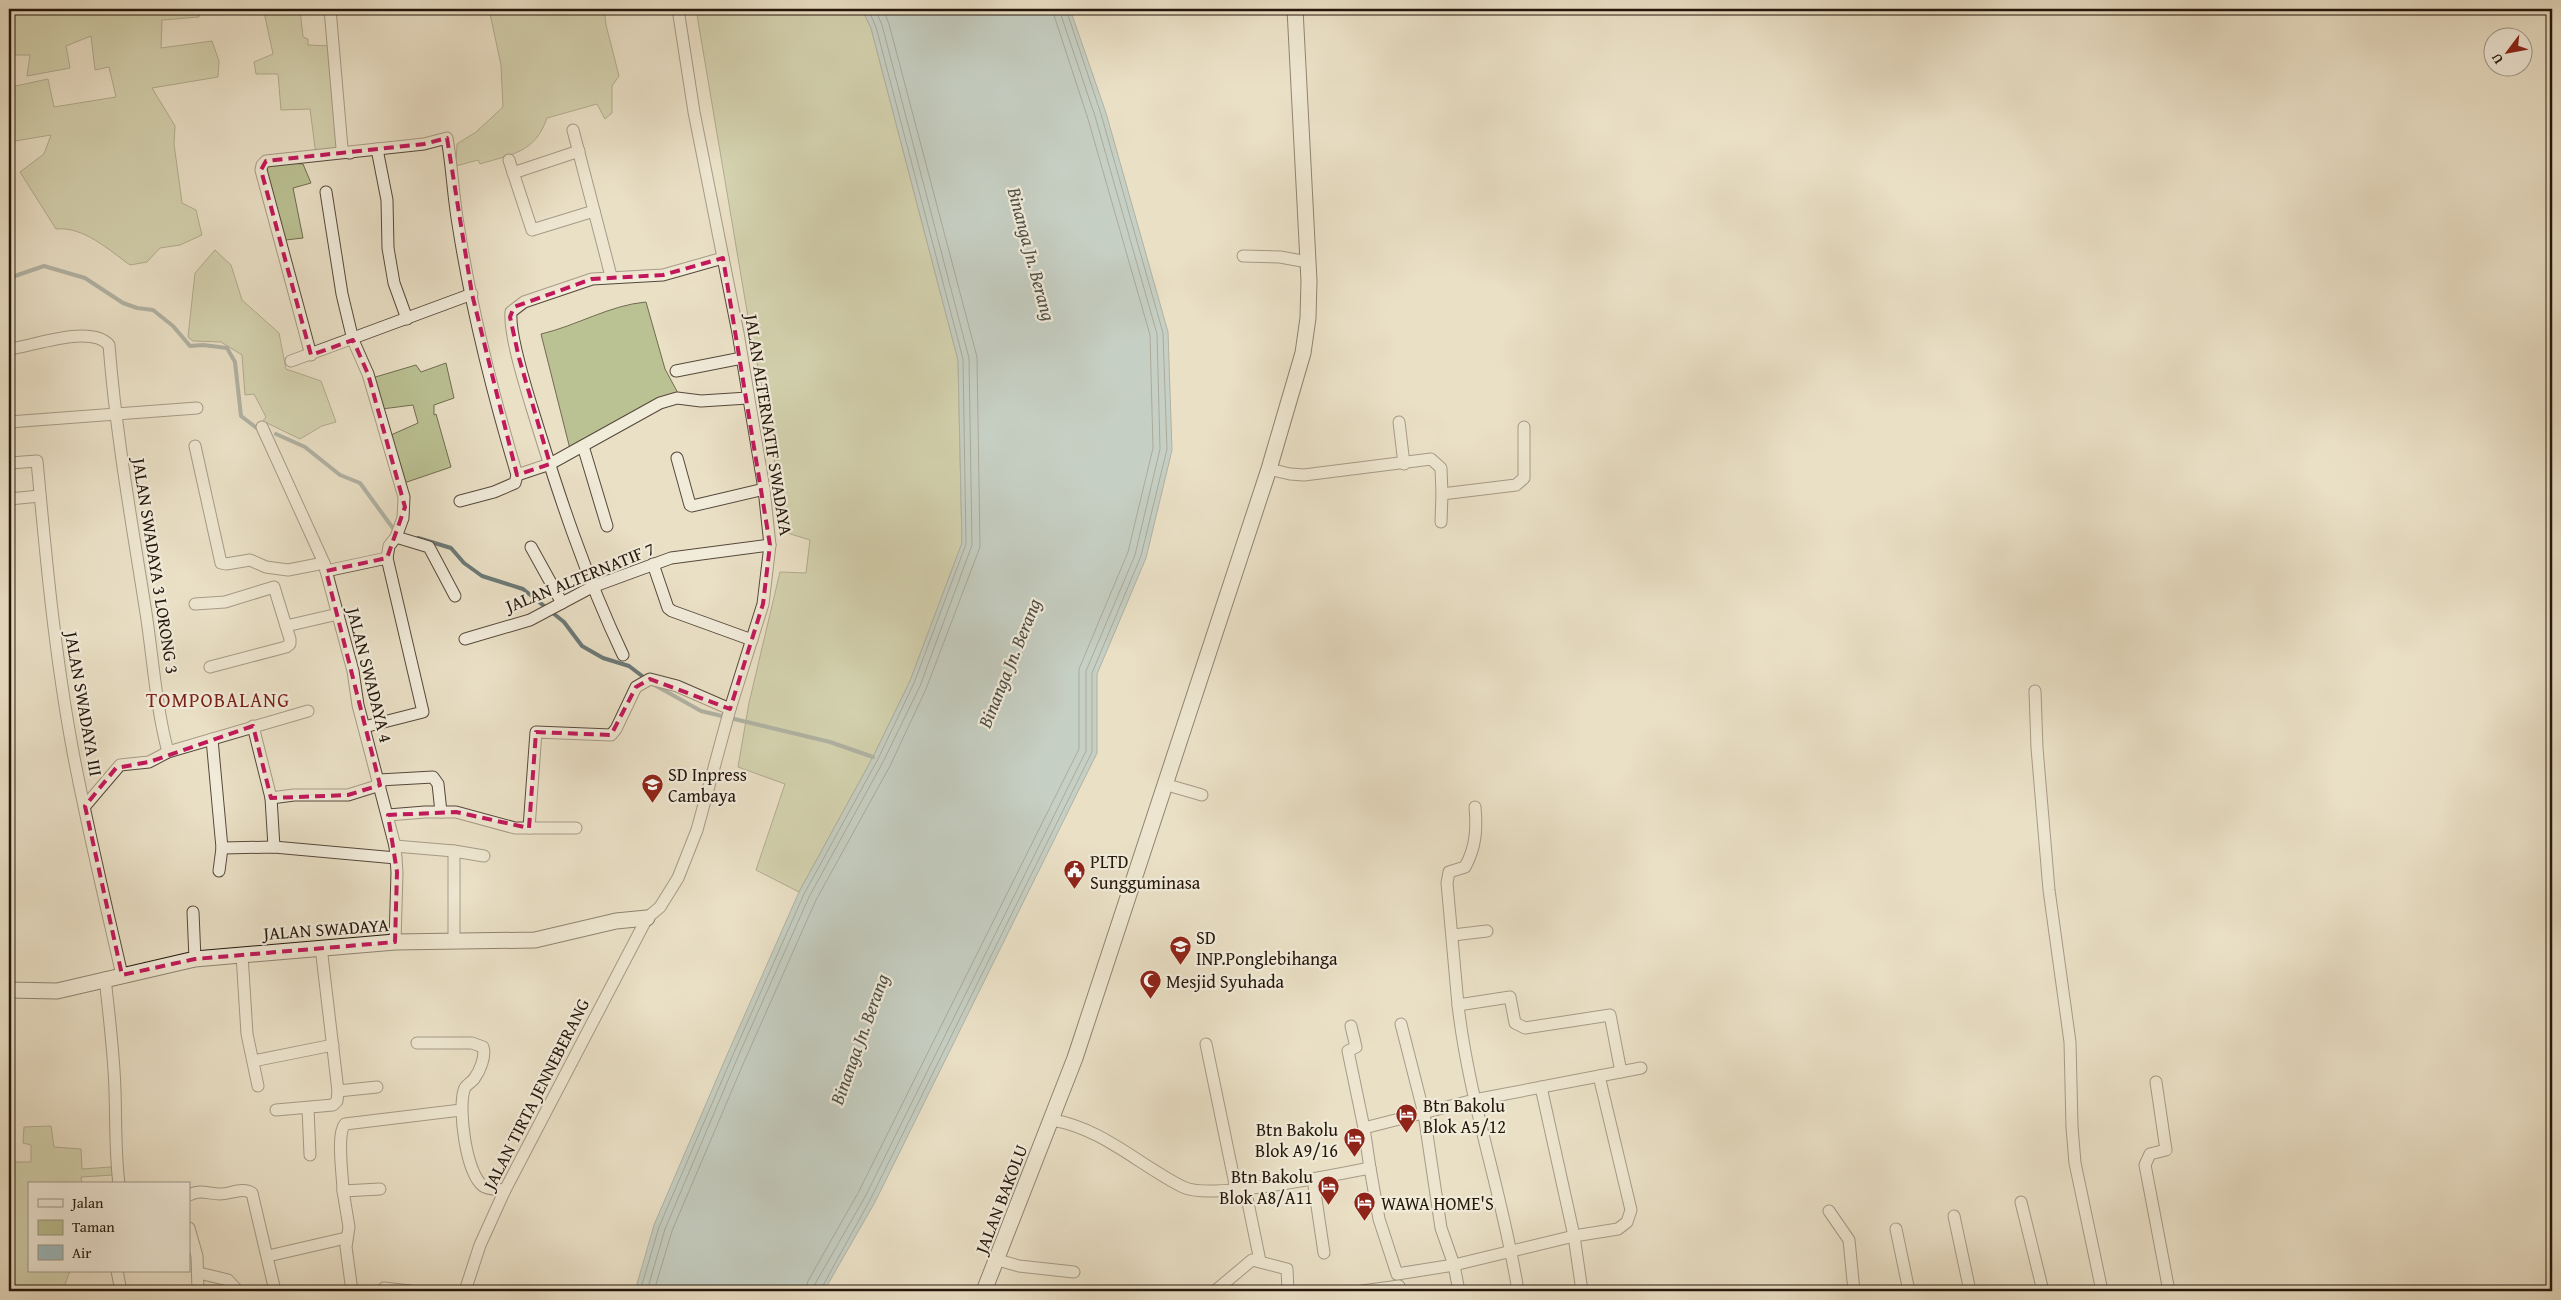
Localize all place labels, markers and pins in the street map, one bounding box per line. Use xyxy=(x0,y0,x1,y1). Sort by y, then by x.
place label: SD Inpress Cambaya xyxy=(668,761,747,809)
school or university icon: SD Inpress Cambaya xyxy=(640,772,664,803)
place label: PLTD Sungguminasa xyxy=(1090,848,1201,896)
public building icon: PLTD Sungguminasa xyxy=(1062,859,1086,890)
place label: SD INP.Ponglebihanga xyxy=(1196,924,1338,972)
school or university icon: SD INP.Ponglebihanga xyxy=(1168,935,1192,966)
place label: Mesjid Syuhada xyxy=(1166,968,1285,995)
mosque icon: Mesjid Syuhada xyxy=(1138,969,1162,1000)
place label: Btn Bakolu Blok A5/12 xyxy=(1423,1092,1506,1140)
hotel icon: Btn Bakolu Blok A5/12 xyxy=(1395,1103,1419,1134)
place label: Btn Bakolu Blok A9/16 xyxy=(1255,1116,1338,1164)
hotel icon: Btn Bakolu Blok A9/16 xyxy=(1342,1127,1366,1158)
place label: Btn Bakolu Blok A8/A11 xyxy=(1219,1163,1313,1211)
hotel icon: Btn Bakolu Blok A8/A11 xyxy=(1317,1174,1341,1205)
place label: WAWA HOME'S xyxy=(1381,1190,1494,1217)
hotel icon: WAWA HOME'S xyxy=(1353,1191,1377,1222)

